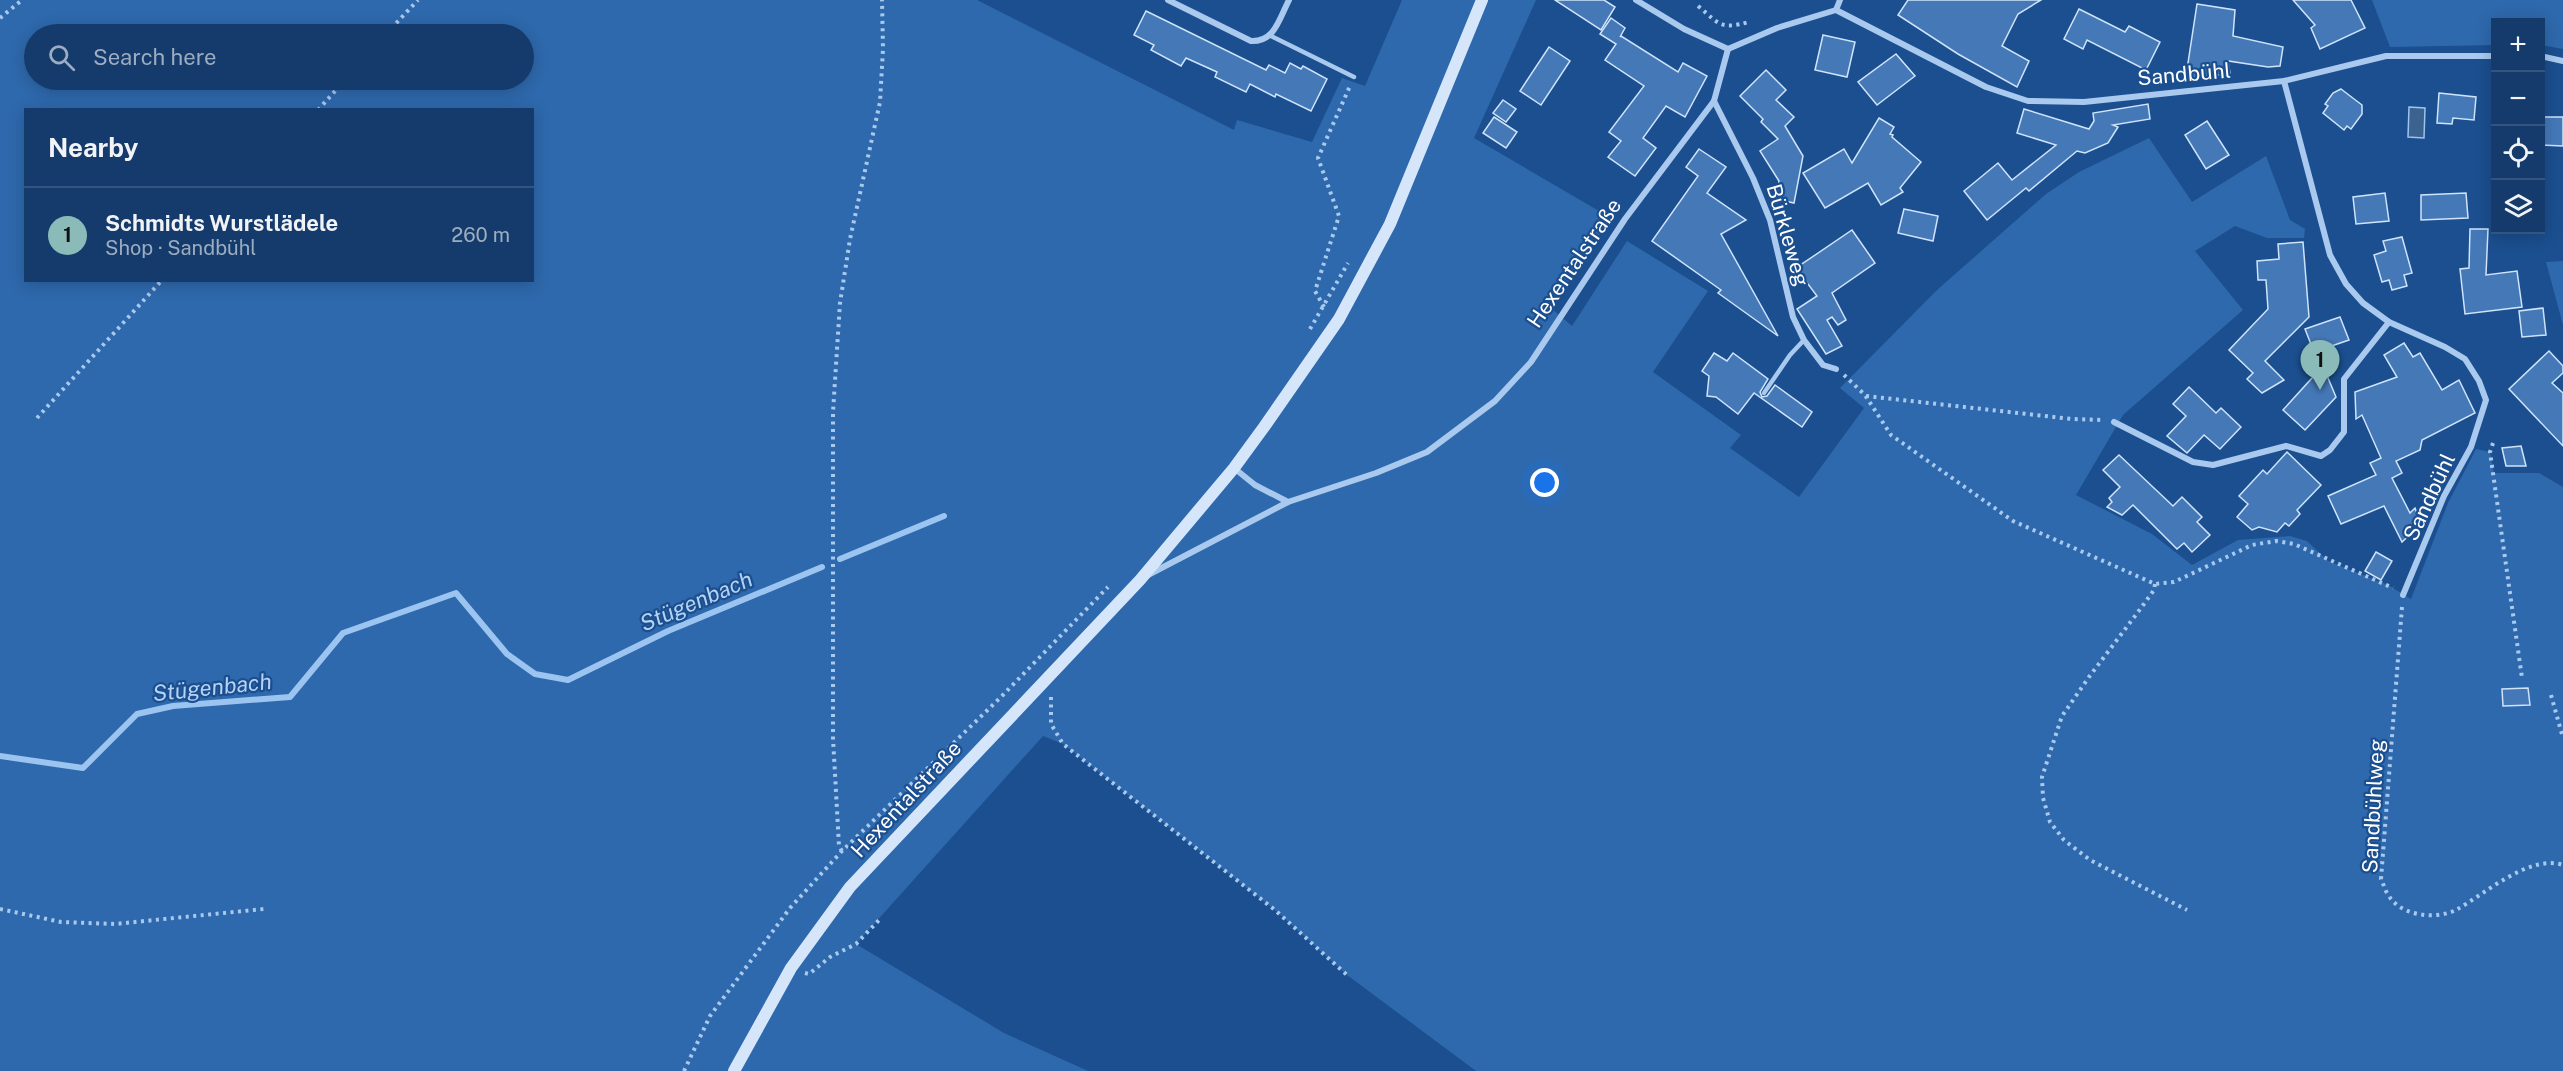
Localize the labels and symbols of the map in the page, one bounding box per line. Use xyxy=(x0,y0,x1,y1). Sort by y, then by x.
street label: Sandbühl xyxy=(2136,57,2232,91)
street label: Bürkleweg xyxy=(1762,181,1814,289)
street label: Hexentalstraße xyxy=(1522,194,1626,332)
pin: 1 xyxy=(2300,340,2340,390)
street label: Sandbühl xyxy=(2398,449,2460,545)
your location xyxy=(1530,468,1559,497)
water label: Stügenbach xyxy=(636,566,756,636)
water label: Stügenbach xyxy=(151,668,273,706)
street label: Hexentalstraße xyxy=(846,736,966,862)
street label: Sandbühlweg xyxy=(2357,738,2389,874)

